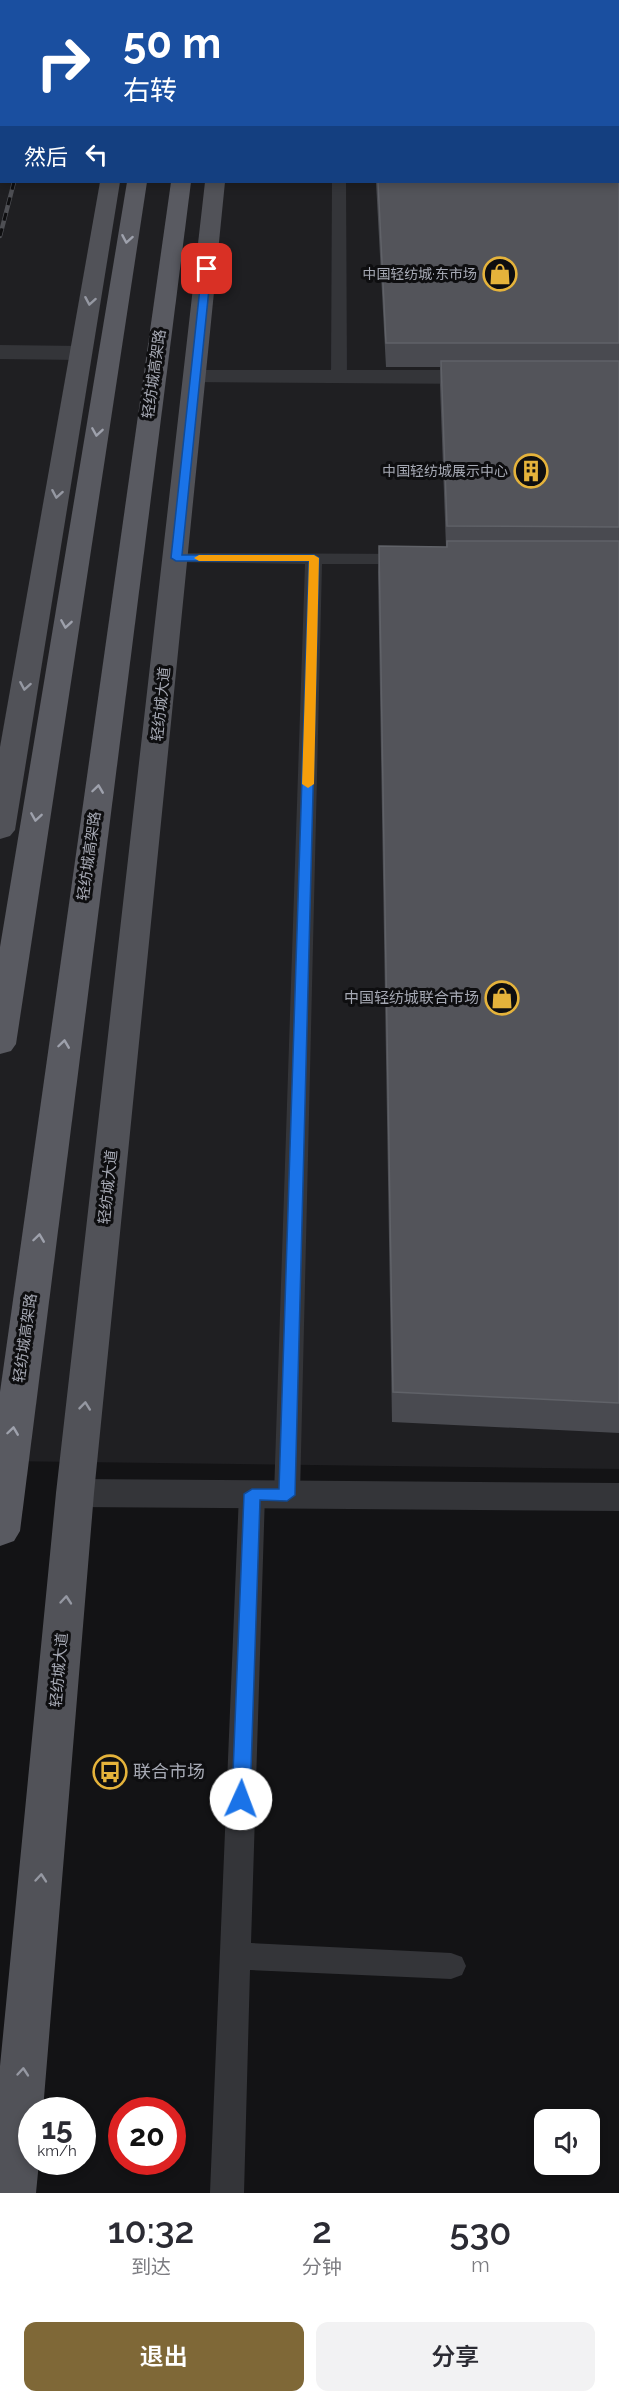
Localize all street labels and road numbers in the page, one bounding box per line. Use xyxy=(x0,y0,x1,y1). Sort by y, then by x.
street label: 轻纺城高架路 xyxy=(139,328,169,420)
street label: 轻纺城大道 xyxy=(148,666,174,742)
street label: 轻纺城高架路 xyxy=(74,810,104,902)
street label: 轻纺城大道 xyxy=(95,1149,121,1225)
street label: 轻纺城高架路 xyxy=(10,1292,40,1384)
street label: 轻纺城大道 xyxy=(47,1632,71,1708)

